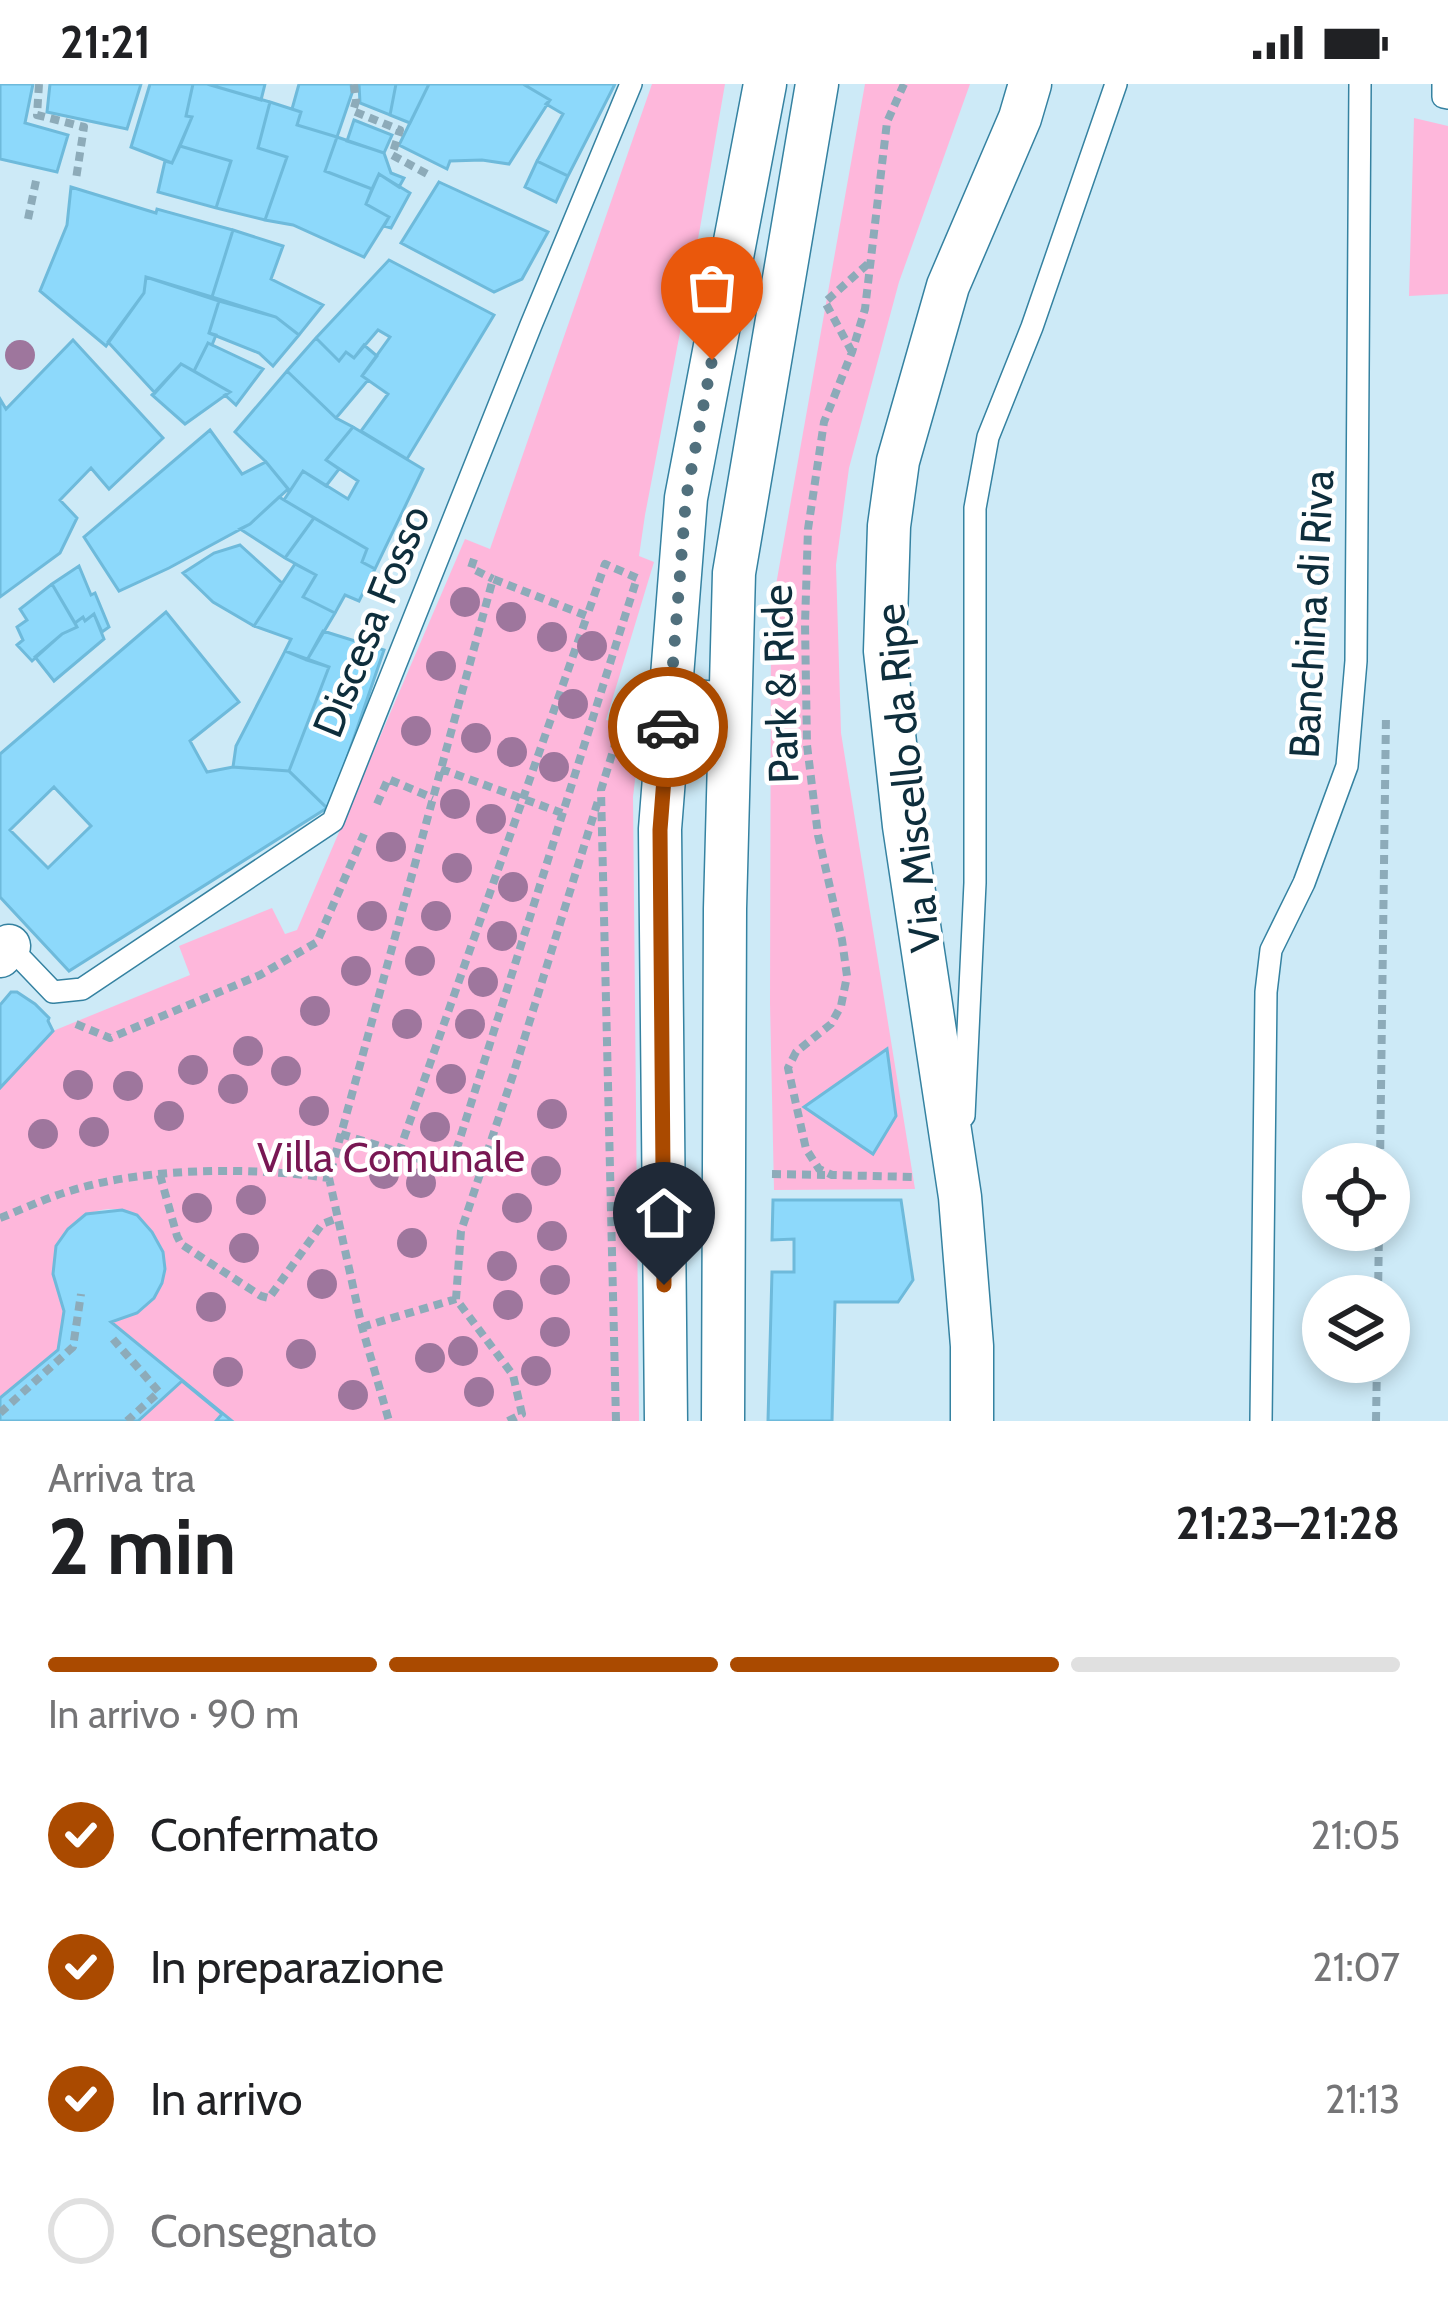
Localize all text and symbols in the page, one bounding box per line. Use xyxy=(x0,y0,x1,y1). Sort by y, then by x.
text: 21:21 xyxy=(60,15,151,69)
pin xyxy=(661,237,763,360)
icon: bag xyxy=(679,255,745,321)
street label: Banchina di Riva xyxy=(1277,468,1345,760)
street label: Discesa Fosso xyxy=(301,498,441,744)
street label: Park & Ride xyxy=(751,584,809,784)
street label: Via Miscello da Ripe xyxy=(863,601,951,955)
courier xyxy=(608,667,728,787)
icon: car xyxy=(635,694,701,760)
park label: Villa Comunale xyxy=(257,1131,525,1183)
map controls xyxy=(1302,1143,1410,1383)
button: locate xyxy=(1302,1143,1410,1251)
pin xyxy=(613,1162,715,1285)
icon: home xyxy=(631,1180,697,1246)
button: layers xyxy=(1302,1275,1410,1383)
text: Arriva tra xyxy=(48,1454,195,1502)
text: 21:23–21:28 xyxy=(1176,1496,1400,1550)
text: 2 min xyxy=(48,1499,236,1594)
text: In arrivo · 90 m xyxy=(48,1690,299,1738)
icon: check xyxy=(48,1802,114,1868)
text: Confermato xyxy=(150,1808,379,1862)
text: 21:05 xyxy=(1310,1811,1400,1859)
icon: check xyxy=(48,1934,114,2000)
text: In preparazione xyxy=(150,1940,444,1994)
text: 21:07 xyxy=(1312,1943,1400,1991)
icon: check xyxy=(48,2066,114,2132)
text: In arrivo xyxy=(150,2072,302,2126)
text: 21:13 xyxy=(1325,2075,1400,2123)
text: Consegnato xyxy=(150,2204,377,2258)

